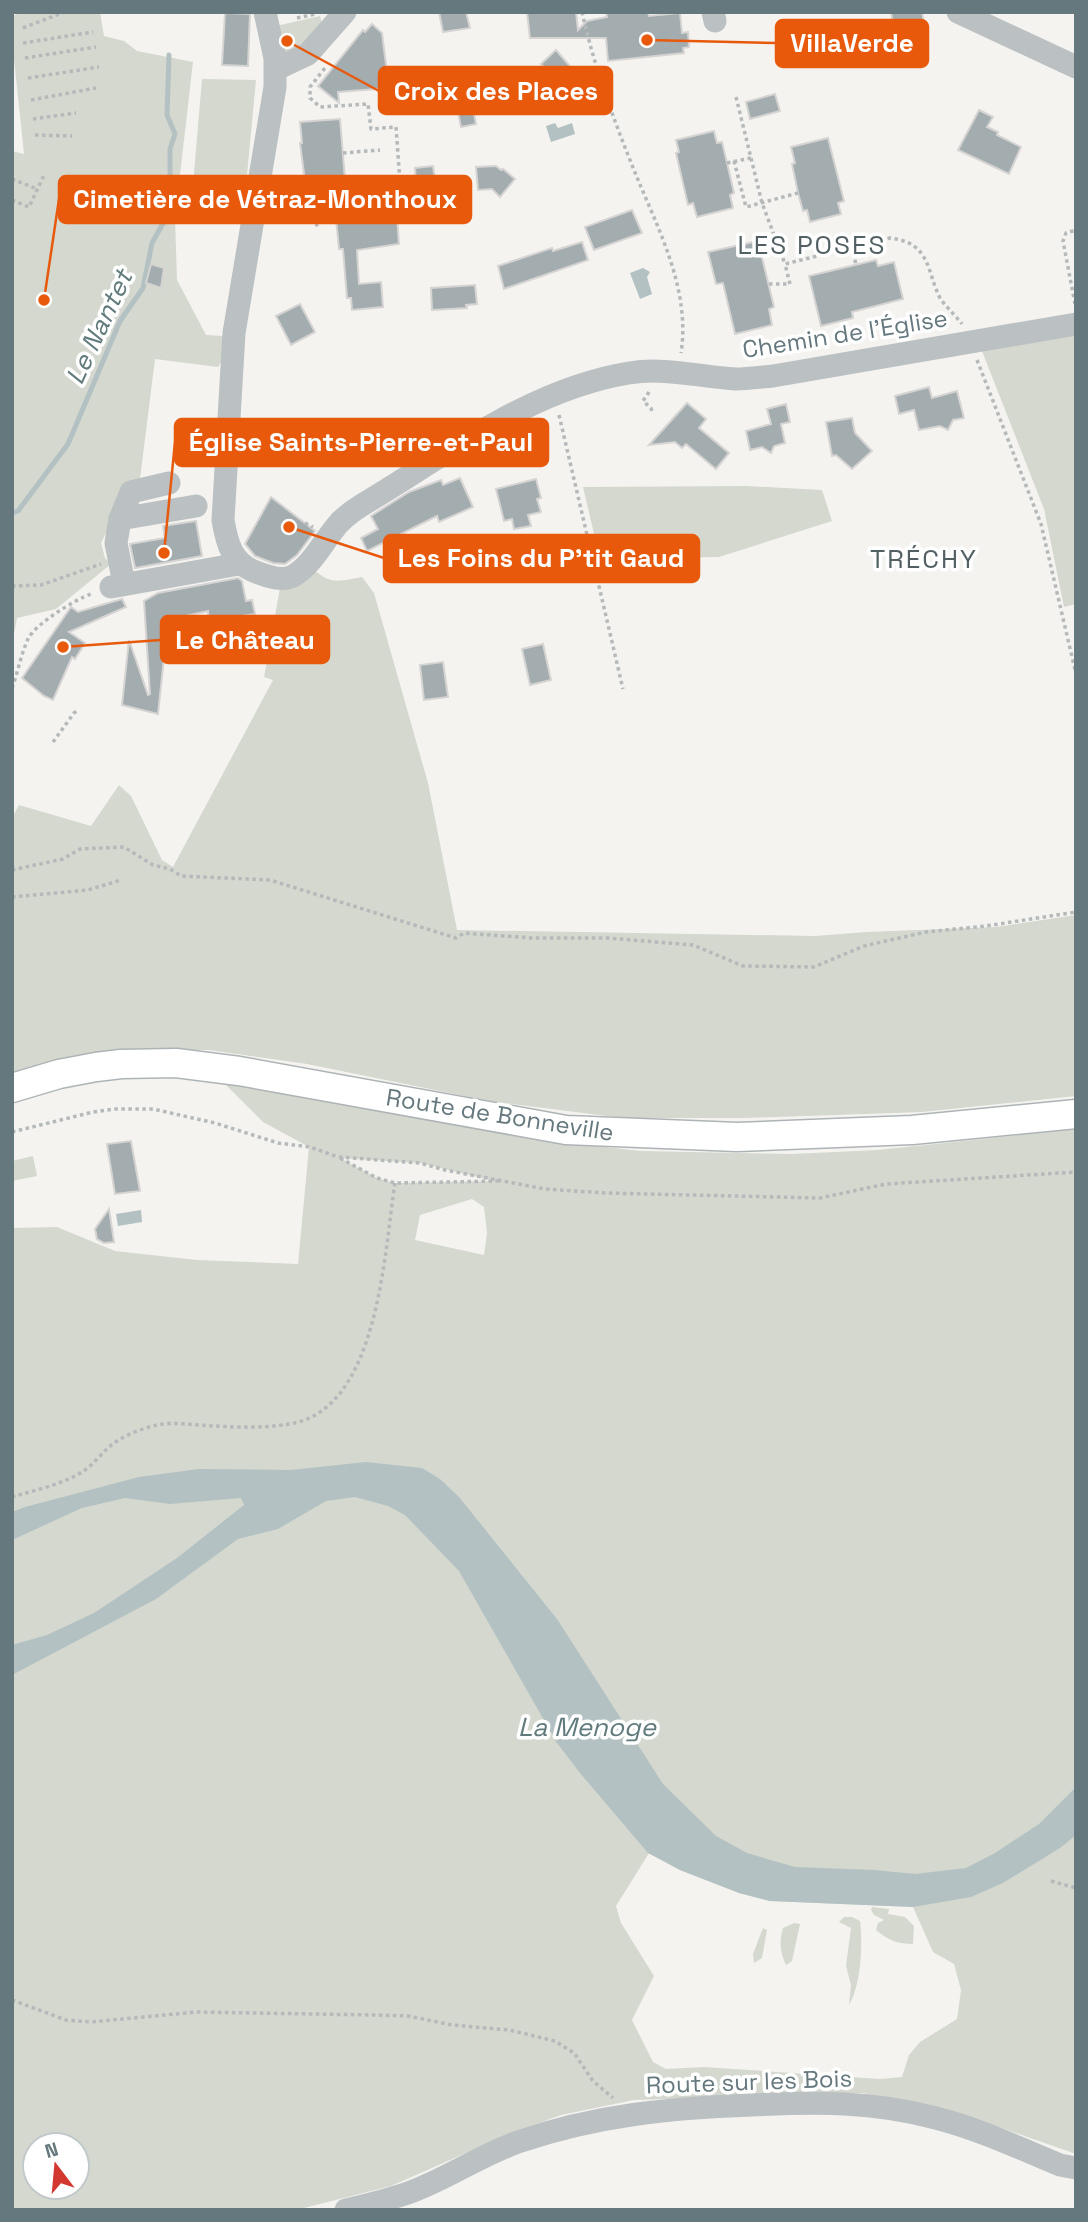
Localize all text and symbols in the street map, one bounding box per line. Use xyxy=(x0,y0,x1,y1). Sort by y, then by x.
callout: VillaVerde xyxy=(776,20,928,67)
text: VillaVerde xyxy=(790,26,914,60)
callout: Croix des Places xyxy=(379,67,612,114)
text: Croix des Places xyxy=(394,74,598,108)
callout: Cimetière de Vétraz-Monthoux xyxy=(59,176,471,223)
text: Cimetière de Vétraz-Monthoux xyxy=(73,182,457,216)
district label: LES POSES xyxy=(738,228,887,262)
water label: Le Nantet xyxy=(58,263,141,390)
street label: Chemin de l'Église xyxy=(740,302,950,365)
callout: Église Saints-Pierre-et-Paul xyxy=(175,419,548,466)
text: Église Saints-Pierre-et-Paul xyxy=(189,425,533,459)
callout: Les Foins du P'tit Gaud xyxy=(384,535,699,582)
text: Les Foins du P'tit Gaud xyxy=(398,541,684,575)
district label: TRÉCHY xyxy=(870,542,978,576)
callout: Le Château xyxy=(161,616,329,663)
text: Le Château xyxy=(175,623,315,657)
street label: Route de Bonneville xyxy=(384,1081,616,1148)
water label: La Menoge xyxy=(518,1710,658,1744)
street label: Route sur les Bois xyxy=(645,2062,853,2101)
north arrow xyxy=(21,2131,91,2201)
text: N xyxy=(42,2136,61,2164)

